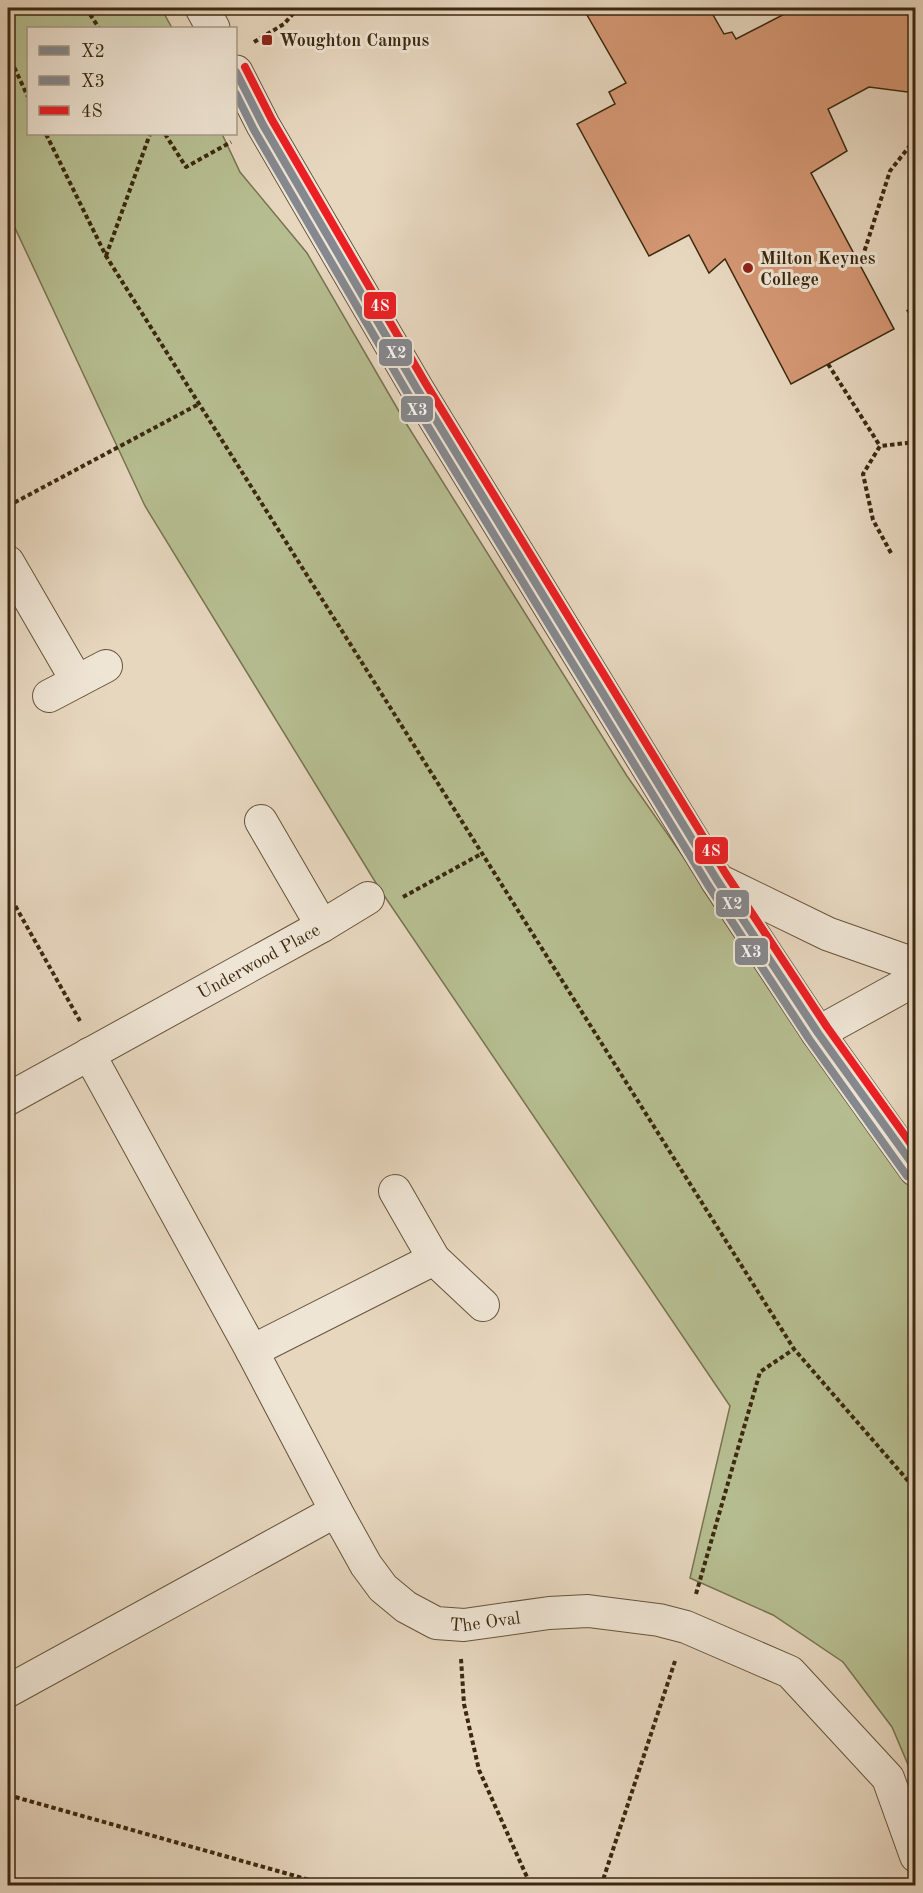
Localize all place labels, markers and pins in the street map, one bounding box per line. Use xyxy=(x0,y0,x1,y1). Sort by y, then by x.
place label: Woughton Campus xyxy=(279,32,429,50)
marker: Woughton Campus xyxy=(260,33,274,47)
place label: Milton Keynes College xyxy=(760,250,876,289)
marker: Milton Keynes College xyxy=(741,261,755,275)

